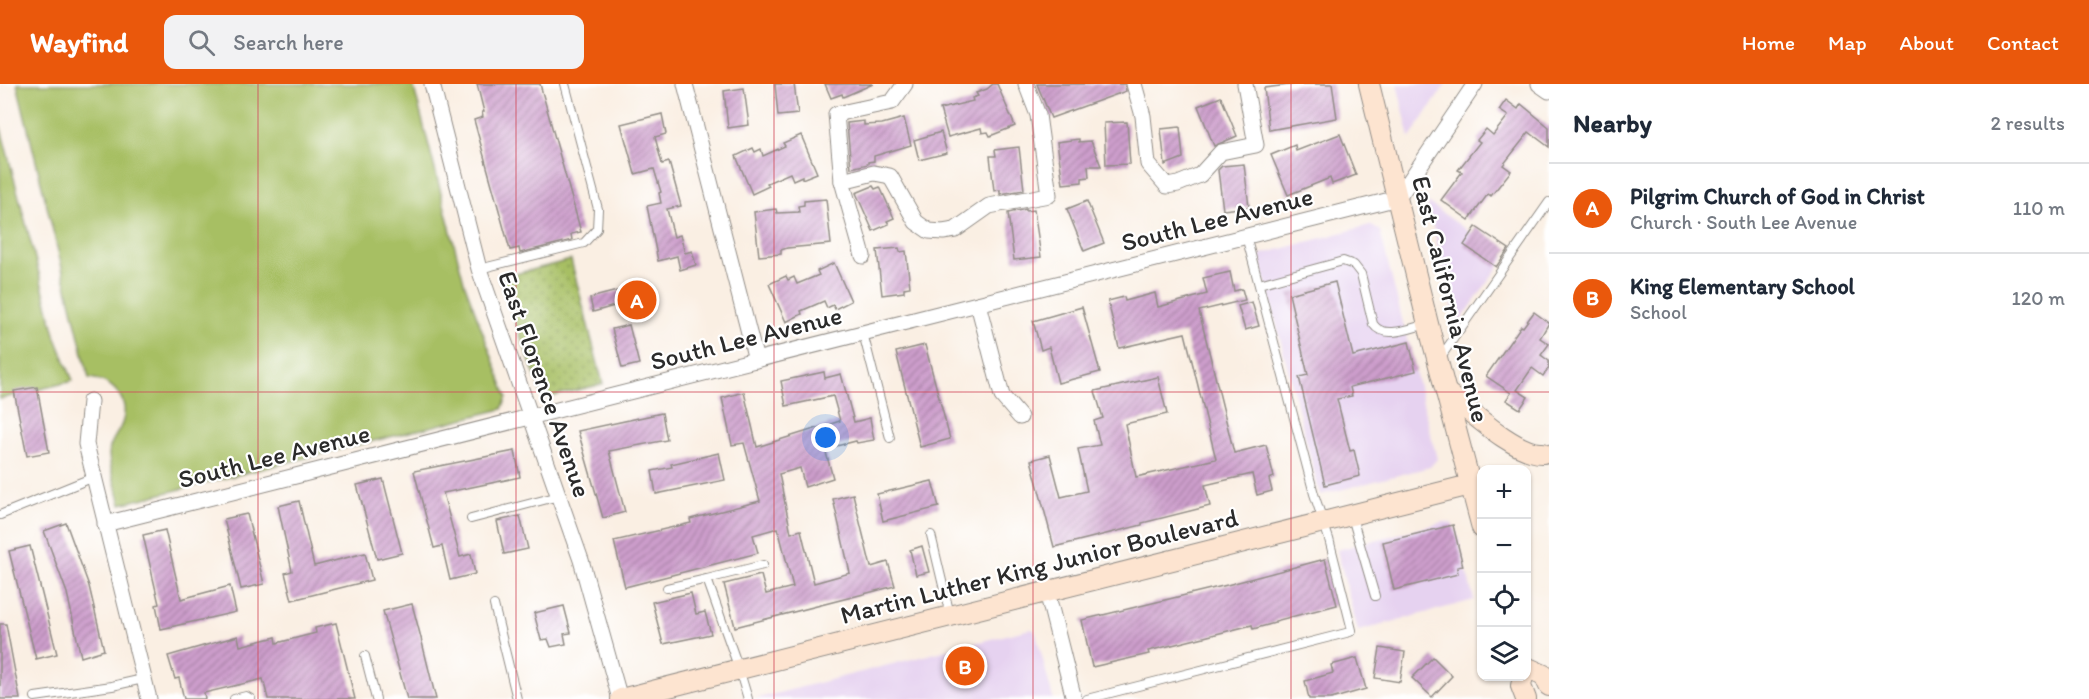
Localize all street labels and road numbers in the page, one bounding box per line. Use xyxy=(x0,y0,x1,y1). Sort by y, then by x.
street label: East California Avenue xyxy=(1405,172,1497,426)
street label: South Lee Avenue xyxy=(1118,180,1316,258)
street label: East Florence Avenue xyxy=(491,267,599,501)
street label: South Lee Avenue xyxy=(647,299,845,377)
street label: South Lee Avenue xyxy=(175,417,373,495)
street label: Martin Luther King Junior Boulevard xyxy=(837,501,1241,631)

